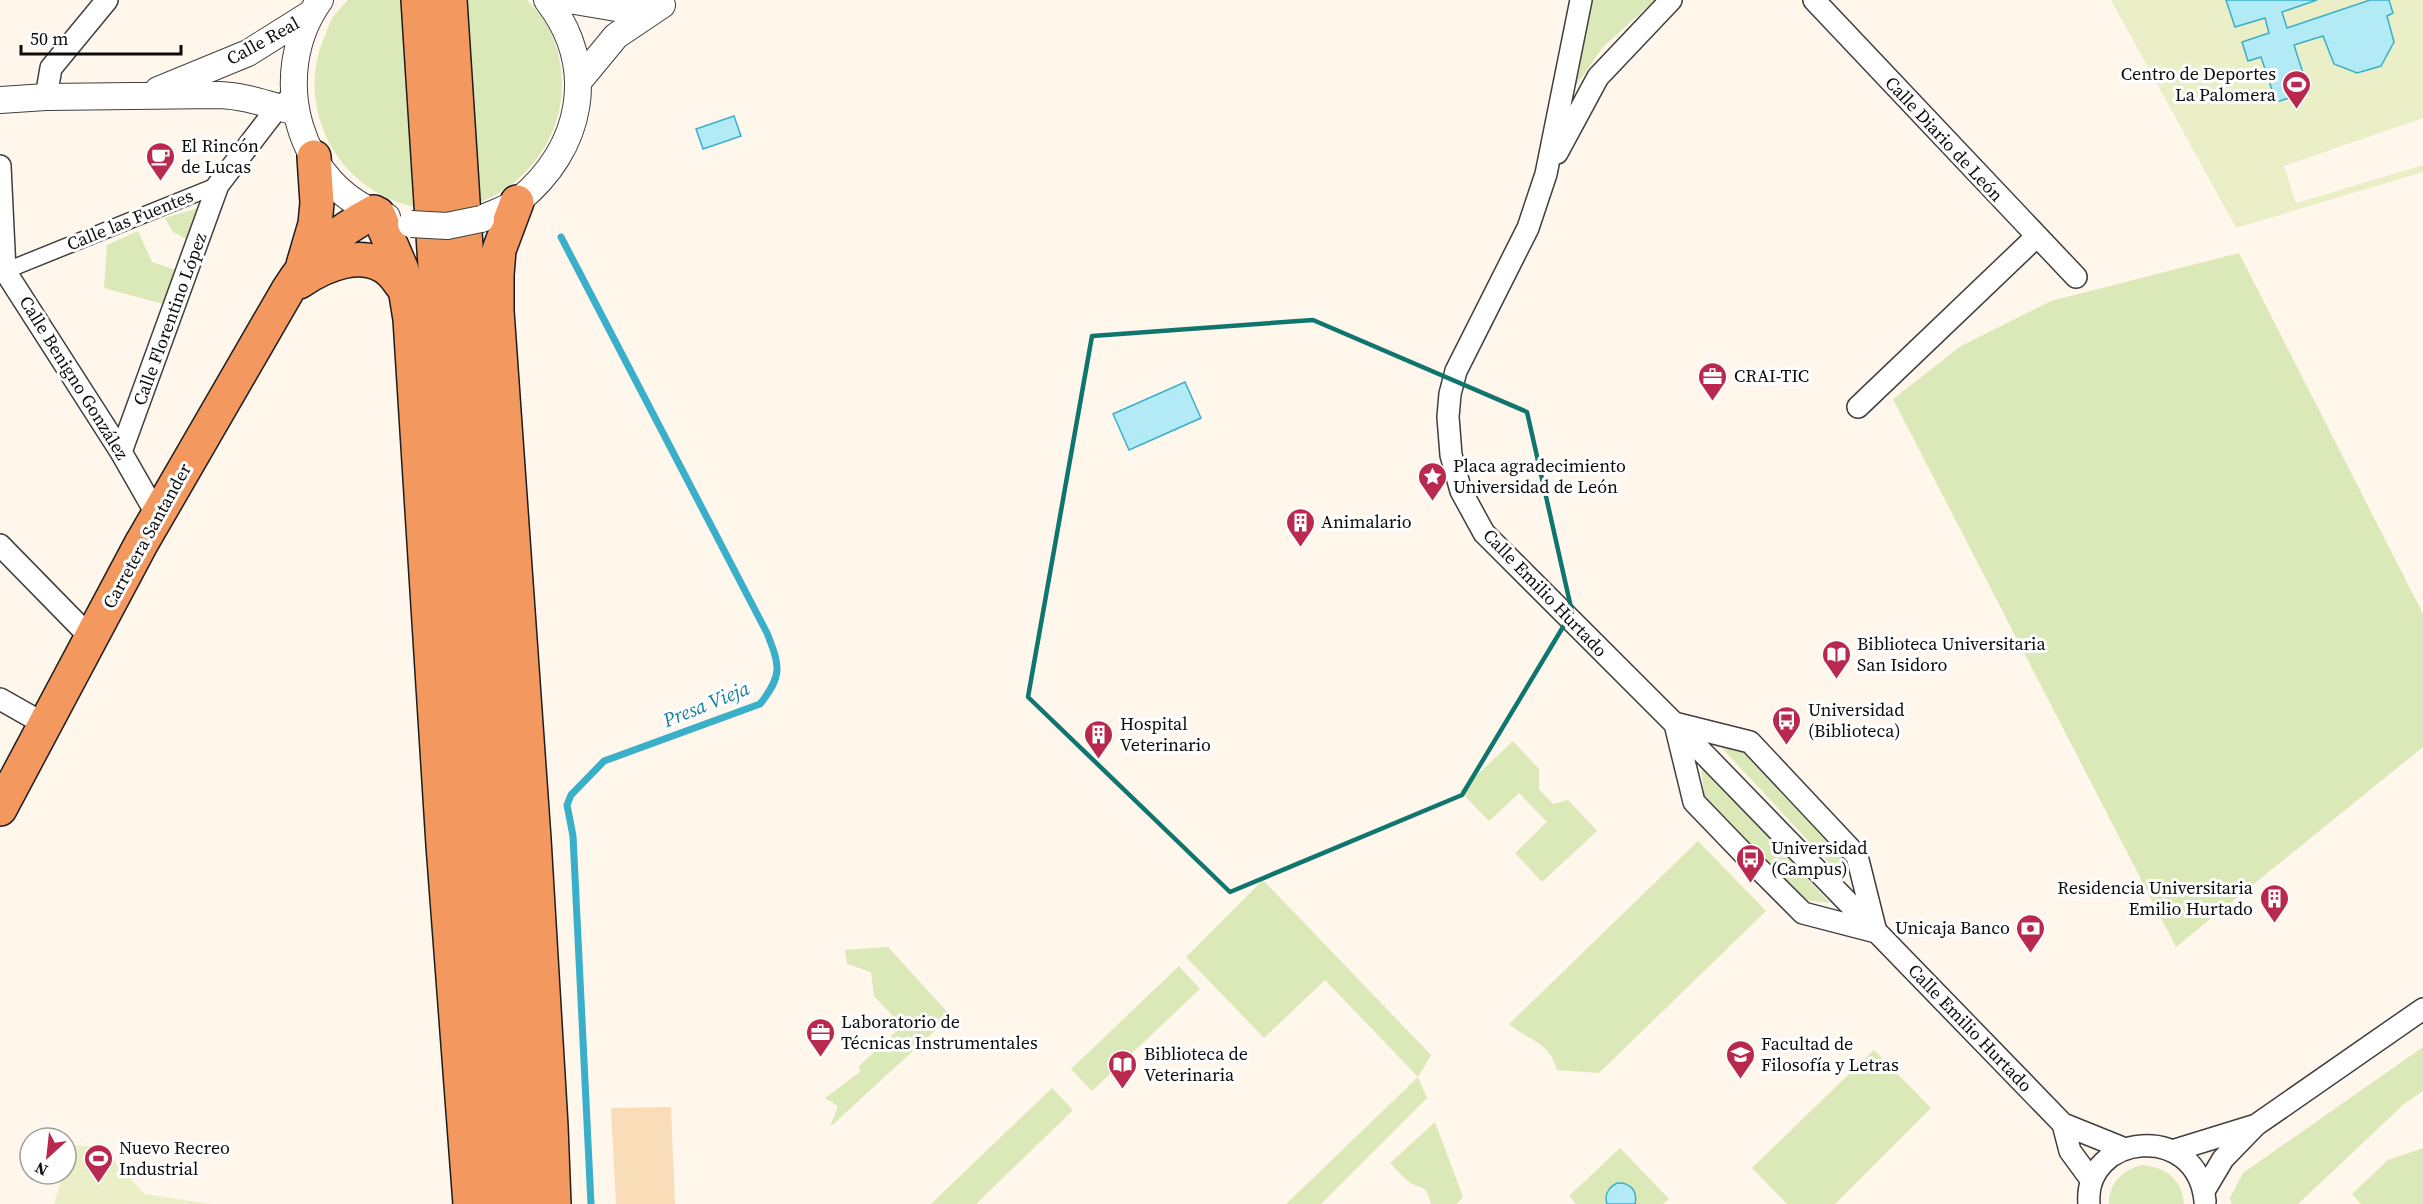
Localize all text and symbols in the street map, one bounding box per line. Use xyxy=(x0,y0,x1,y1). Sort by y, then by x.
street label: Calle Real xyxy=(222,10,304,71)
scale bar xyxy=(21,18,182,56)
text: 50 m xyxy=(30,26,68,51)
place label: Centro de Deportes La Palomera xyxy=(2121,61,2277,107)
sports icon: Centro de Deportes La Palomera xyxy=(2281,68,2313,110)
street label: Calle Diario de León xyxy=(1880,70,2009,207)
place label: El Rincón de Lucas xyxy=(181,133,259,179)
cafe icon: El Rincón de Lucas xyxy=(144,140,176,182)
street label: Calle las Fuentes xyxy=(63,183,197,256)
street label: Calle Florentino López xyxy=(127,229,212,409)
street label: Calle Benigno González xyxy=(14,291,135,464)
office icon: CRAI-TIC xyxy=(1697,360,1729,402)
place label: CRAI-TIC xyxy=(1734,363,1809,388)
place label: Placa agradecimiento Universidad de León xyxy=(1453,453,1626,499)
street label: Carretera Santander xyxy=(96,458,197,613)
place icon: Placa agradecimiento Universidad de León xyxy=(1416,460,1448,502)
building icon: Animalario xyxy=(1284,506,1316,548)
place label: Animalario xyxy=(1321,509,1412,534)
street label: Calle Emilio Hurtado xyxy=(1478,523,1613,662)
place label: Biblioteca Universitaria San Isidoro xyxy=(1857,631,2046,677)
library icon: Biblioteca Universitaria San Isidoro xyxy=(1820,638,1852,680)
water label: Presa Vieja xyxy=(658,674,754,734)
place label: Universidad (Biblioteca) xyxy=(1808,697,1904,743)
bus stop icon: Universidad (Biblioteca) xyxy=(1771,704,1803,746)
place label: Hospital Veterinario xyxy=(1120,711,1211,757)
building icon: Hospital Veterinario xyxy=(1083,718,1115,760)
place label: Universidad (Campus) xyxy=(1771,835,1867,881)
bus stop icon: Universidad (Campus) xyxy=(1734,842,1766,884)
place label: Residencia Universitaria Emilio Hurtado xyxy=(2057,875,2254,921)
building icon: Residencia Universitaria Emilio Hurtado xyxy=(2258,882,2290,924)
bank icon: Unicaja Banco xyxy=(2015,912,2047,954)
place label: Unicaja Banco xyxy=(1895,915,2010,940)
street label: Calle Emilio Hurtado xyxy=(1903,958,2038,1097)
place label: Laboratorio de Técnicas Instrumentales xyxy=(841,1009,1038,1055)
office icon: Laboratorio de Técnicas Instrumentales xyxy=(804,1016,836,1058)
place label: Facultad de Filosofía y Letras xyxy=(1761,1031,1899,1077)
school or university icon: Facultad de Filosofía y Letras xyxy=(1724,1038,1756,1080)
place label: Biblioteca de Veterinaria xyxy=(1144,1041,1248,1087)
library icon: Biblioteca de Veterinaria xyxy=(1107,1048,1139,1090)
north arrow xyxy=(18,1126,78,1186)
place label: Nuevo Recreo Industrial xyxy=(119,1135,230,1181)
sports icon: Nuevo Recreo Industrial xyxy=(82,1142,114,1184)
text: N xyxy=(31,1157,51,1182)

